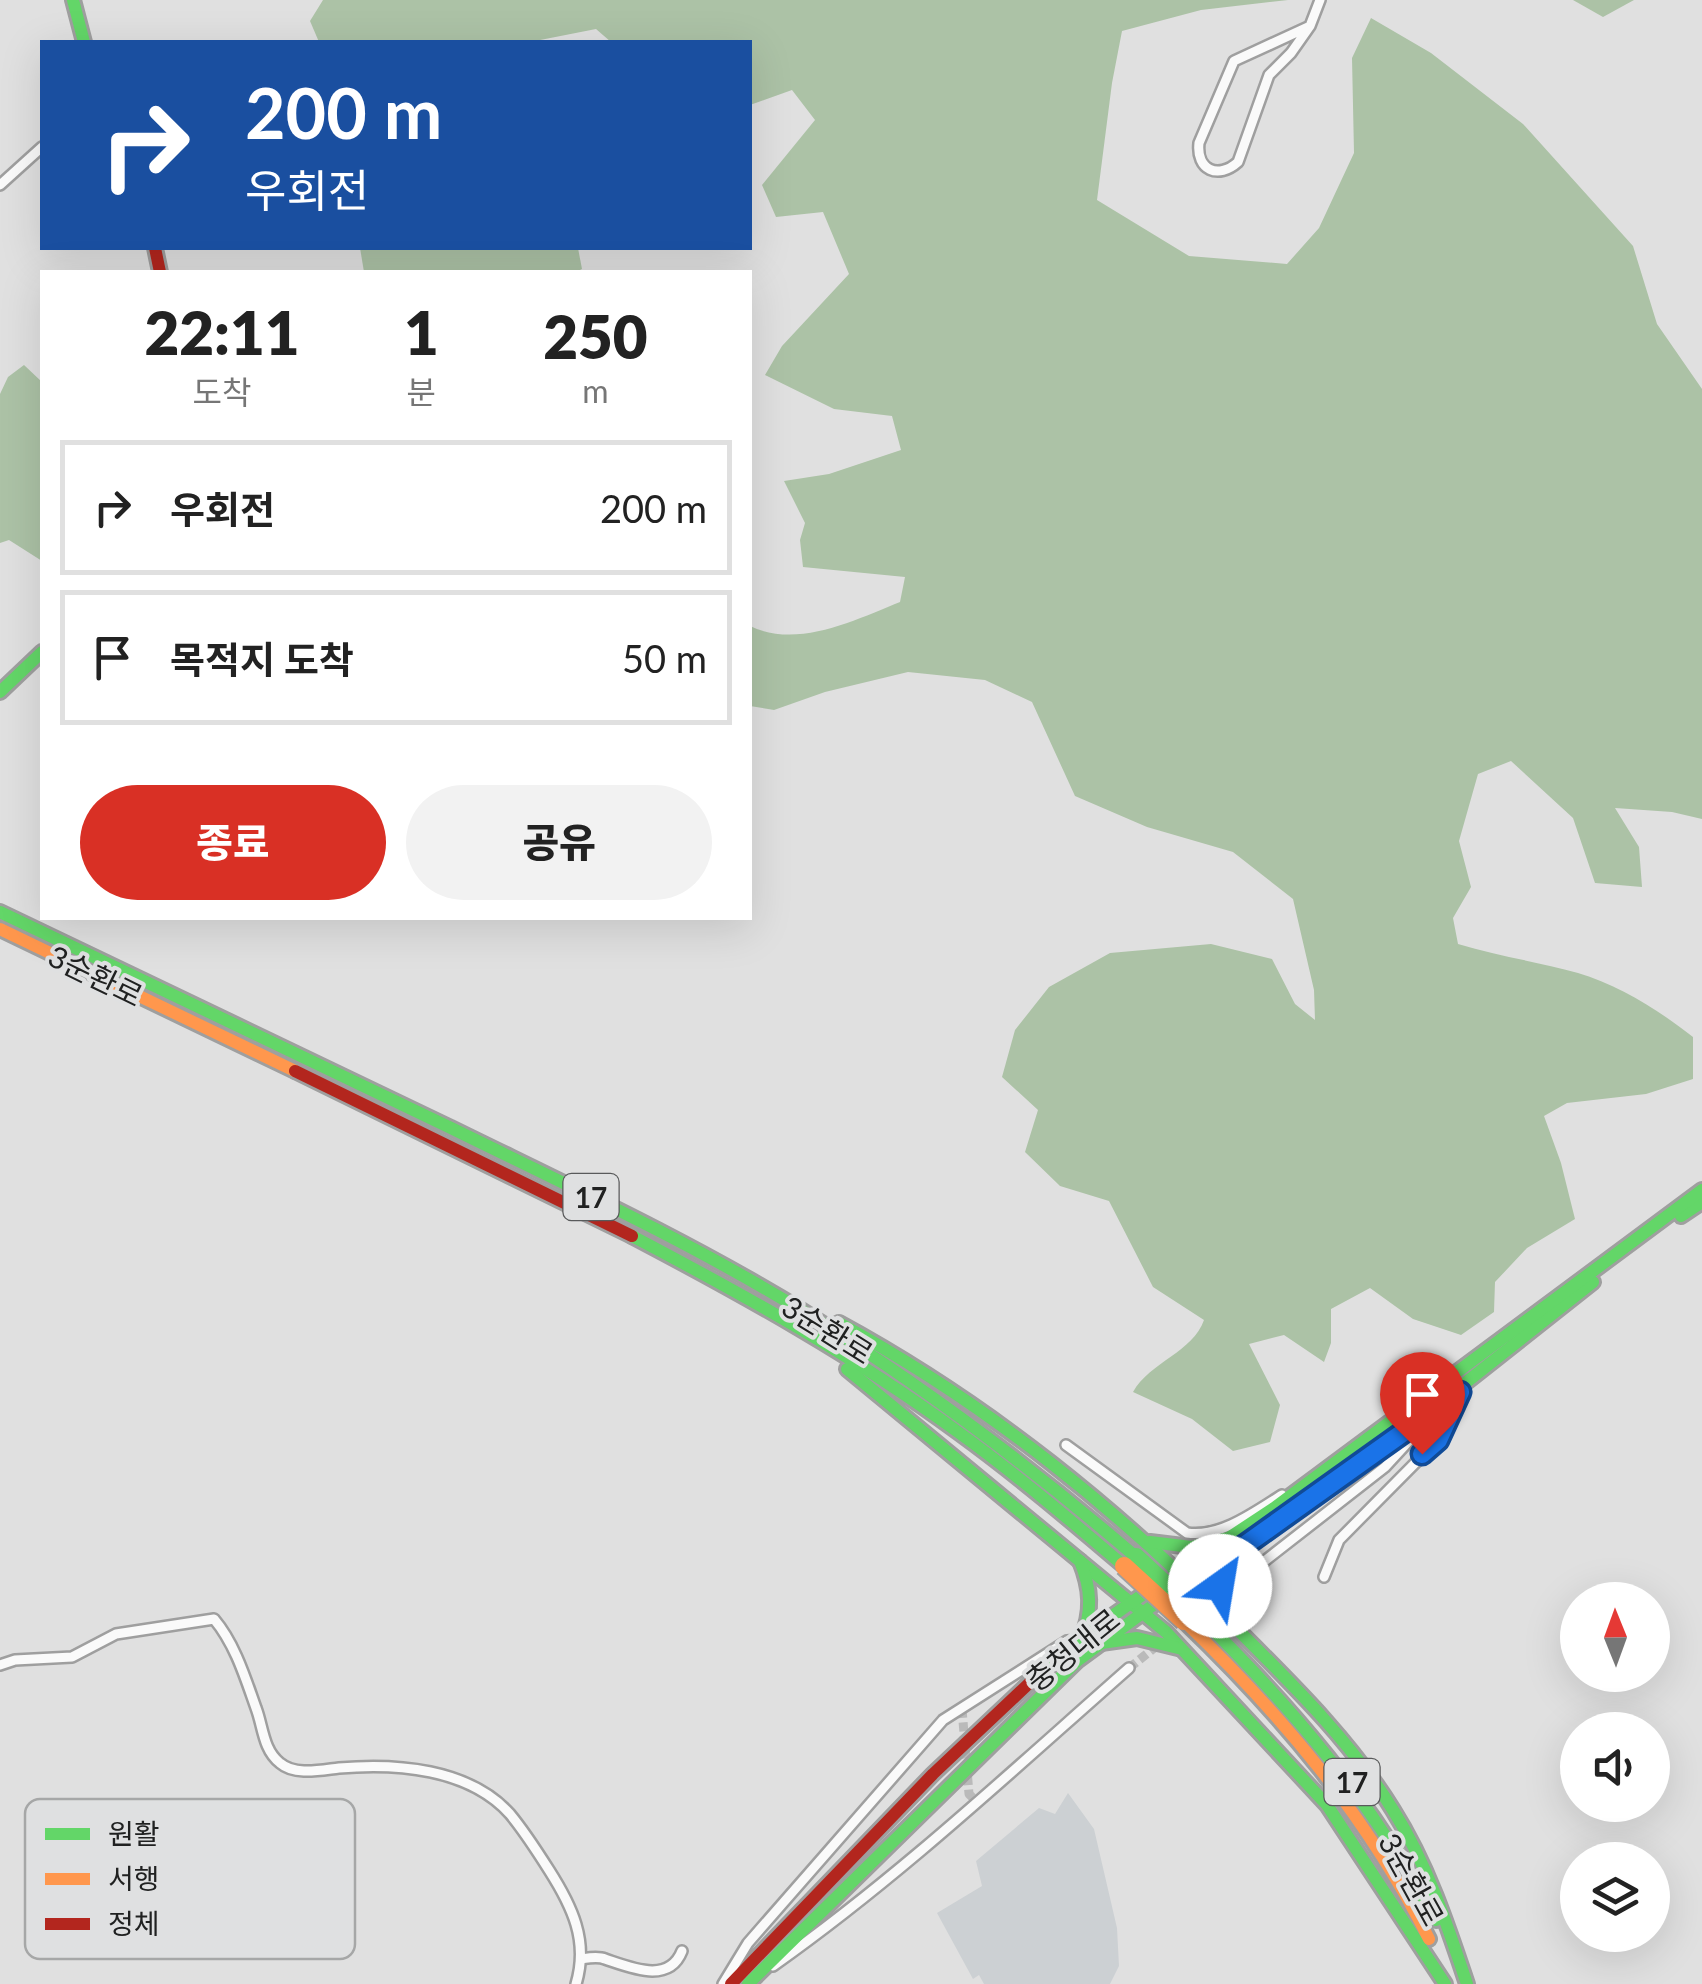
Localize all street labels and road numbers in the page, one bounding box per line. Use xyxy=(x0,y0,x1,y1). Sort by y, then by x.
street label: 3순환로 xyxy=(43,937,149,1013)
road number: 17 xyxy=(564,1174,618,1220)
street label: 3순환로 xyxy=(776,1287,880,1371)
street label: 충청대로 xyxy=(1018,1600,1126,1698)
road number: 17 xyxy=(1324,1759,1380,1805)
street label: 3순환로 xyxy=(1372,1826,1452,1932)

